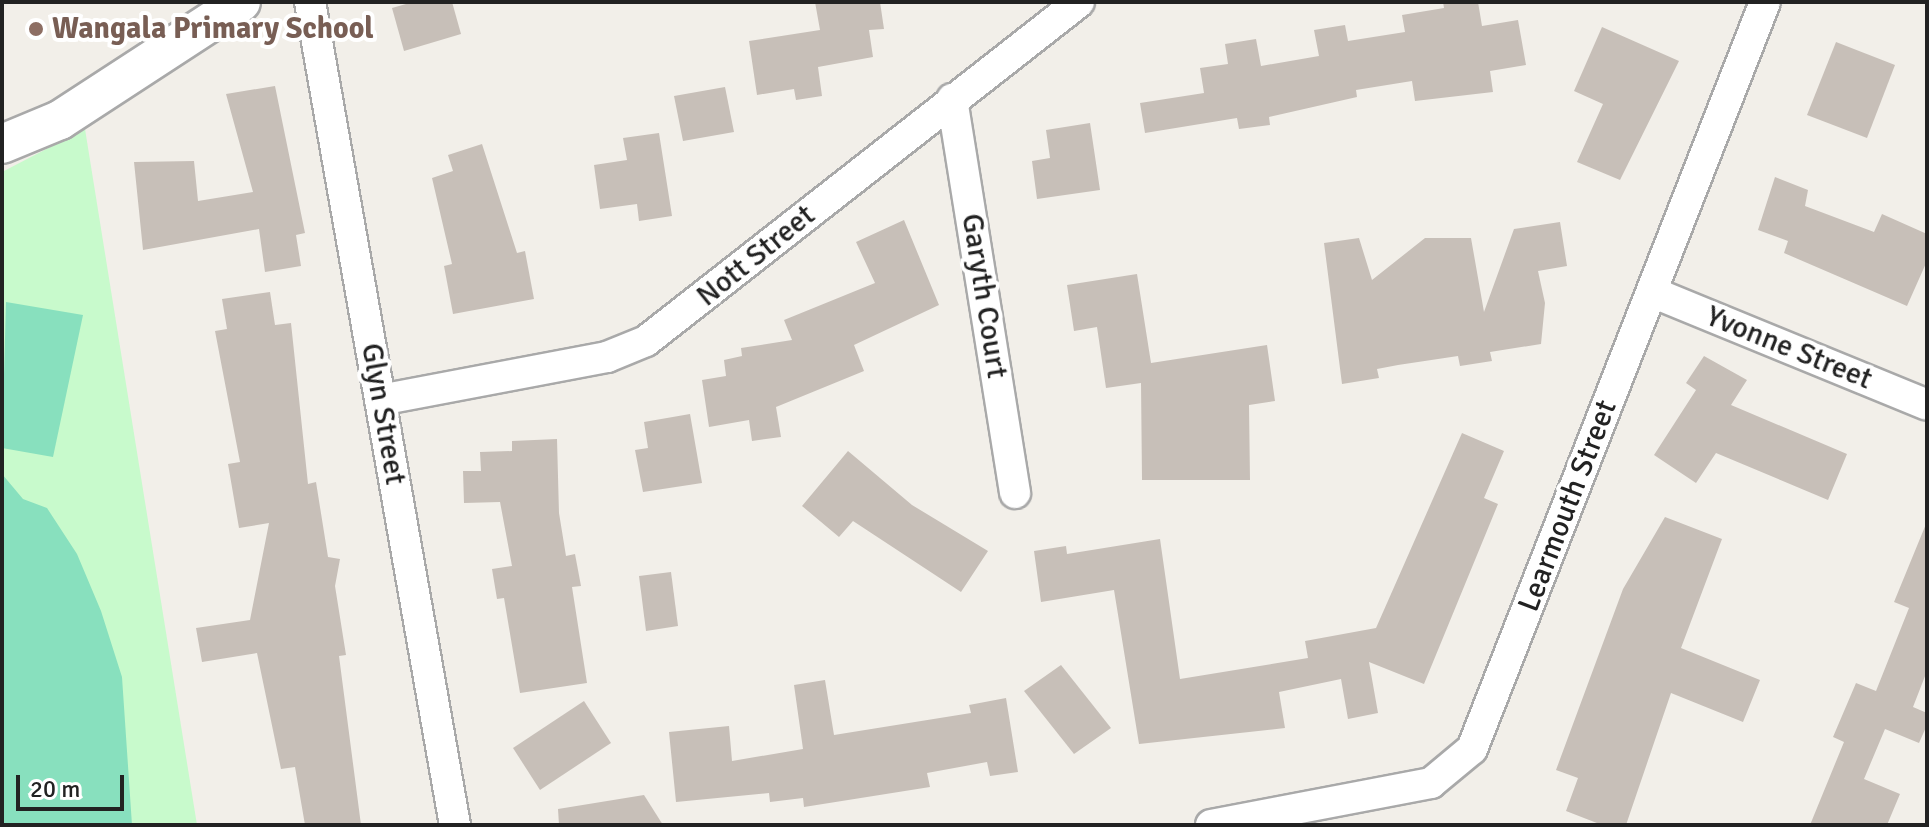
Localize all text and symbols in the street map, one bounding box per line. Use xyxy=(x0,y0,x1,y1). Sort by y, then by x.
place label: Wangala Primary School xyxy=(52,11,374,47)
marker: Wangala Primary School xyxy=(27,20,45,38)
street label: Nott Street xyxy=(690,197,822,315)
street label: Garyth Court xyxy=(953,211,1015,381)
street label: Yvonne Street xyxy=(1701,298,1877,398)
street label: Glyn Street xyxy=(353,341,413,487)
street label: Learmouth Street xyxy=(1511,395,1625,617)
scale bar xyxy=(20,759,128,809)
text: 20 m xyxy=(30,774,80,804)

